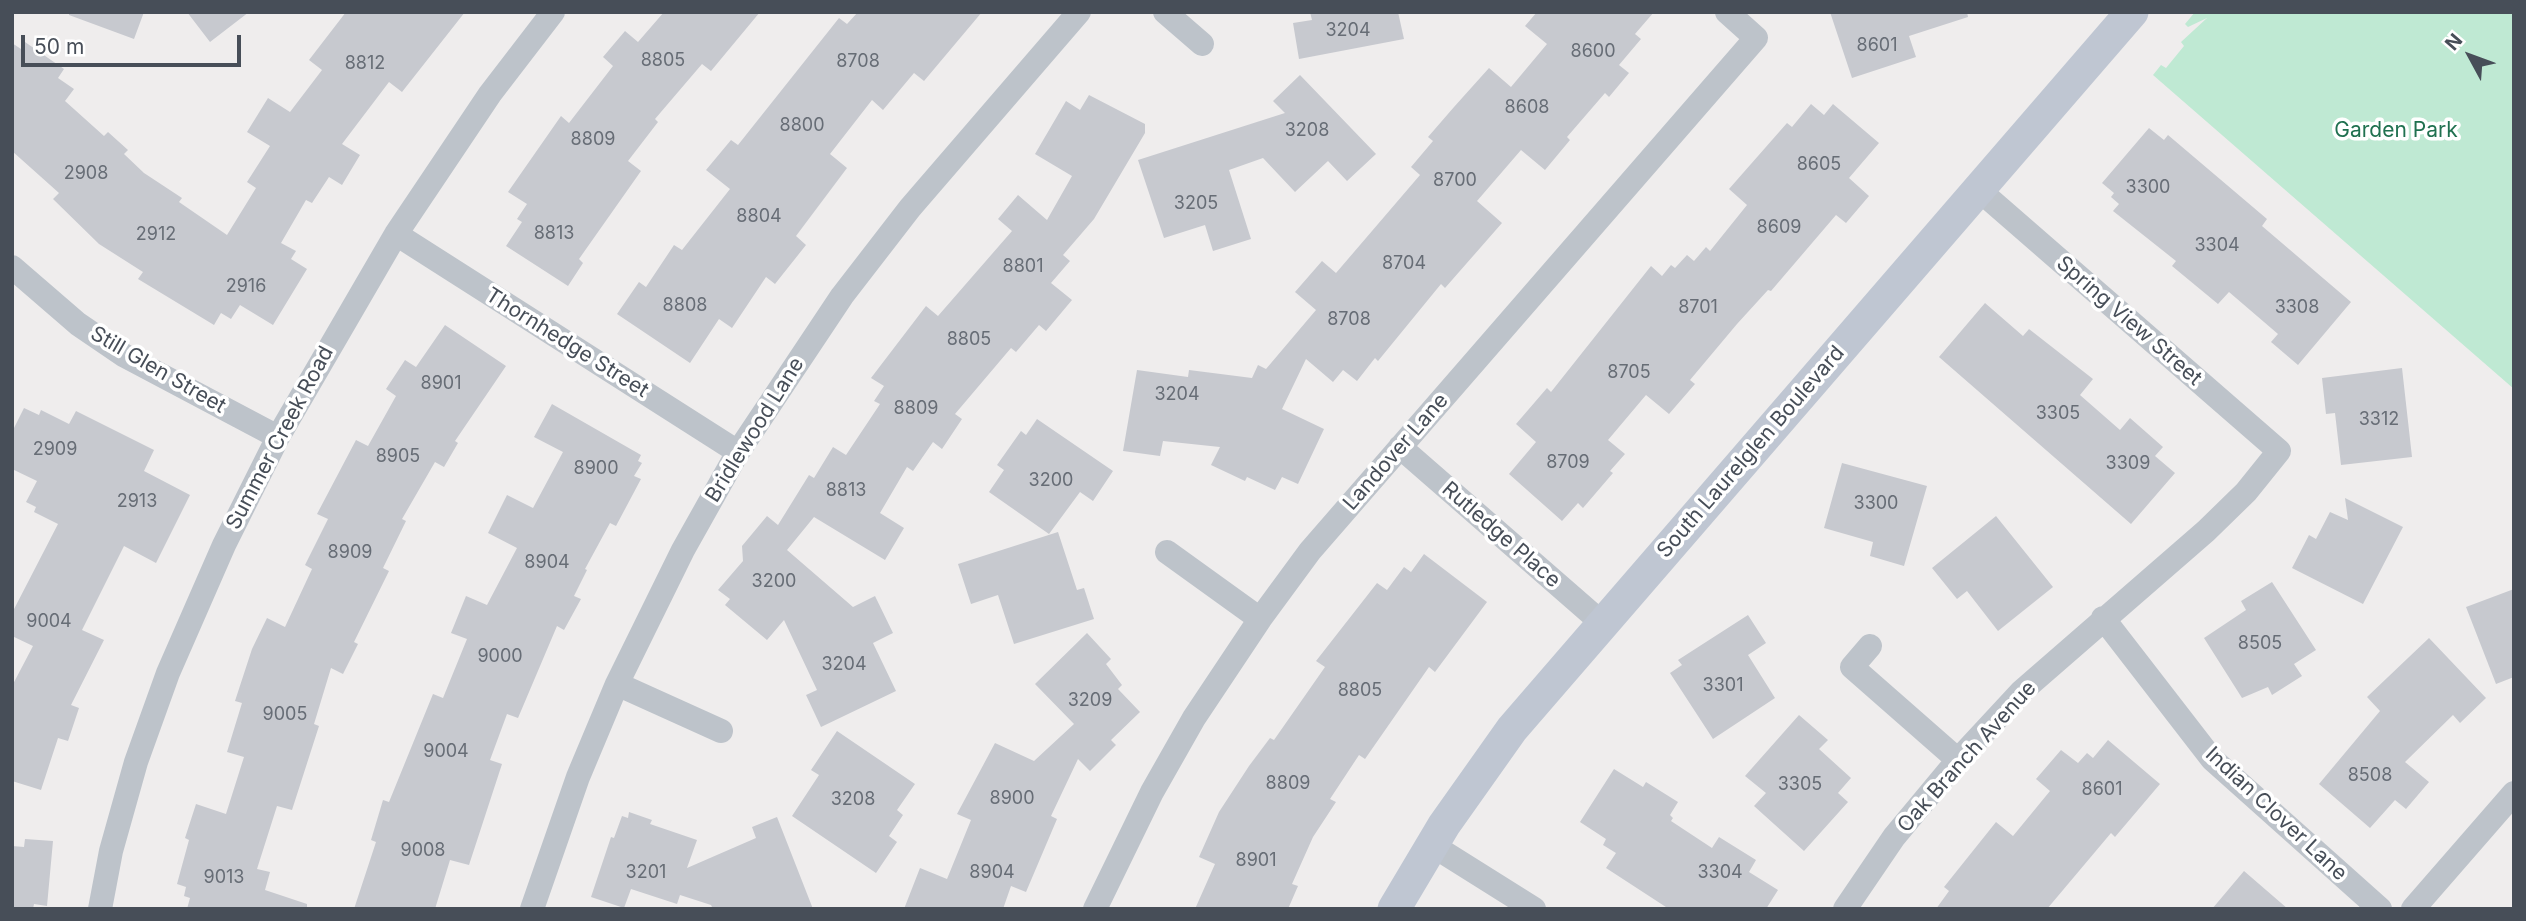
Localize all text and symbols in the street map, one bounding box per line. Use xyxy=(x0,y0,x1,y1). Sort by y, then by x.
house number: 3204 xyxy=(1325,20,1371,42)
scale bar xyxy=(24,21,245,65)
north arrow xyxy=(2435,21,2505,91)
text: N xyxy=(2440,29,2467,55)
text: 50 m xyxy=(34,34,84,59)
house number: 8601 xyxy=(1857,35,1897,57)
house number: 8600 xyxy=(1570,41,1616,63)
house number: 8805 xyxy=(641,50,685,72)
house number: 8708 xyxy=(836,51,880,73)
house number: 8812 xyxy=(345,53,385,75)
house number: 8608 xyxy=(1505,97,1549,119)
house number: 8800 xyxy=(780,115,824,137)
park label: Garden Park xyxy=(2334,118,2458,144)
house number: 3208 xyxy=(1285,120,1329,142)
house number: 8809 xyxy=(571,129,615,151)
house number: 8605 xyxy=(1797,154,1841,176)
house number: 2908 xyxy=(64,163,108,185)
house number: 8700 xyxy=(1433,170,1477,192)
house number: 3300 xyxy=(2126,177,2170,199)
house number: 3205 xyxy=(1174,193,1218,215)
house number: 8804 xyxy=(736,206,782,228)
house number: 8609 xyxy=(1757,217,1801,239)
house number: 8813 xyxy=(534,223,574,245)
house number: 2912 xyxy=(136,224,176,246)
house number: 3304 xyxy=(2194,235,2240,257)
street label: Spring View Street xyxy=(2051,251,2207,391)
house number: 8704 xyxy=(1382,253,1426,275)
house number: 8801 xyxy=(1003,256,1043,278)
house number: 2916 xyxy=(226,276,266,298)
street label: Thornhedge Street xyxy=(481,283,653,403)
house number: 8808 xyxy=(663,295,707,317)
house number: 8701 xyxy=(1678,297,1718,319)
house number: 3308 xyxy=(2275,297,2319,319)
house number: 8708 xyxy=(1327,309,1371,331)
street label: Still Glen Street xyxy=(86,321,230,419)
house number: 8805 xyxy=(947,329,991,351)
street label: South Laurelglen Boulevard xyxy=(1652,341,1850,563)
street label: Summer Creek Road xyxy=(221,342,339,534)
street label: Bridlewood Lane xyxy=(700,353,810,507)
house number: 8705 xyxy=(1607,362,1651,384)
house number: 8901 xyxy=(421,373,461,395)
house number: 3204 xyxy=(1154,384,1200,406)
street label: Landover Lane xyxy=(1338,388,1454,516)
house number: 8809 xyxy=(894,398,938,420)
house number: 3305 xyxy=(2036,403,2080,425)
house number: 3312 xyxy=(2359,409,2399,431)
house number: 2909 xyxy=(33,439,77,461)
house number: 8905 xyxy=(376,446,420,468)
house number: 8709 xyxy=(1546,452,1590,474)
house number: 3309 xyxy=(2106,453,2150,475)
house number: 8900 xyxy=(573,458,619,480)
house number: 3200 xyxy=(1029,470,1073,492)
street label: Rutledge Place xyxy=(1437,477,1565,593)
house number: 8813 xyxy=(826,480,866,502)
house number: 2913 xyxy=(117,491,157,513)
house number: 3300 xyxy=(1854,493,1898,515)
house number: 8909 xyxy=(328,542,372,564)
house number: 8904 xyxy=(524,552,570,574)
house number: 3200 xyxy=(752,571,796,593)
house number: 9004 xyxy=(26,611,72,633)
house number: 8505 xyxy=(2238,633,2282,655)
house number: 9000 xyxy=(477,646,523,668)
house number: 3204 xyxy=(821,654,867,676)
house number: 3301 xyxy=(1703,675,1743,697)
street label: Oak Branch Avenue xyxy=(1892,676,2042,838)
house number: 8805 xyxy=(1338,680,1382,702)
house number: 3209 xyxy=(1068,690,1112,712)
house number: 9005 xyxy=(263,704,307,726)
house number: 9004 xyxy=(423,741,469,763)
street label: Indian Clover Lane xyxy=(2200,742,2352,886)
house number: 8508 xyxy=(2348,765,2392,787)
house number: 8809 xyxy=(1266,773,1310,795)
house number: 3305 xyxy=(1778,774,1822,796)
house number: 8601 xyxy=(2082,779,2122,801)
house number: 8900 xyxy=(989,788,1035,810)
house number: 3208 xyxy=(831,789,875,811)
house number: 9008 xyxy=(400,840,446,862)
house number: 8901 xyxy=(1236,850,1276,872)
house number: 3201 xyxy=(626,862,666,884)
house number: 8904 xyxy=(969,862,1015,884)
house number: 3304 xyxy=(1697,862,1743,884)
house number: 9013 xyxy=(204,867,244,889)

